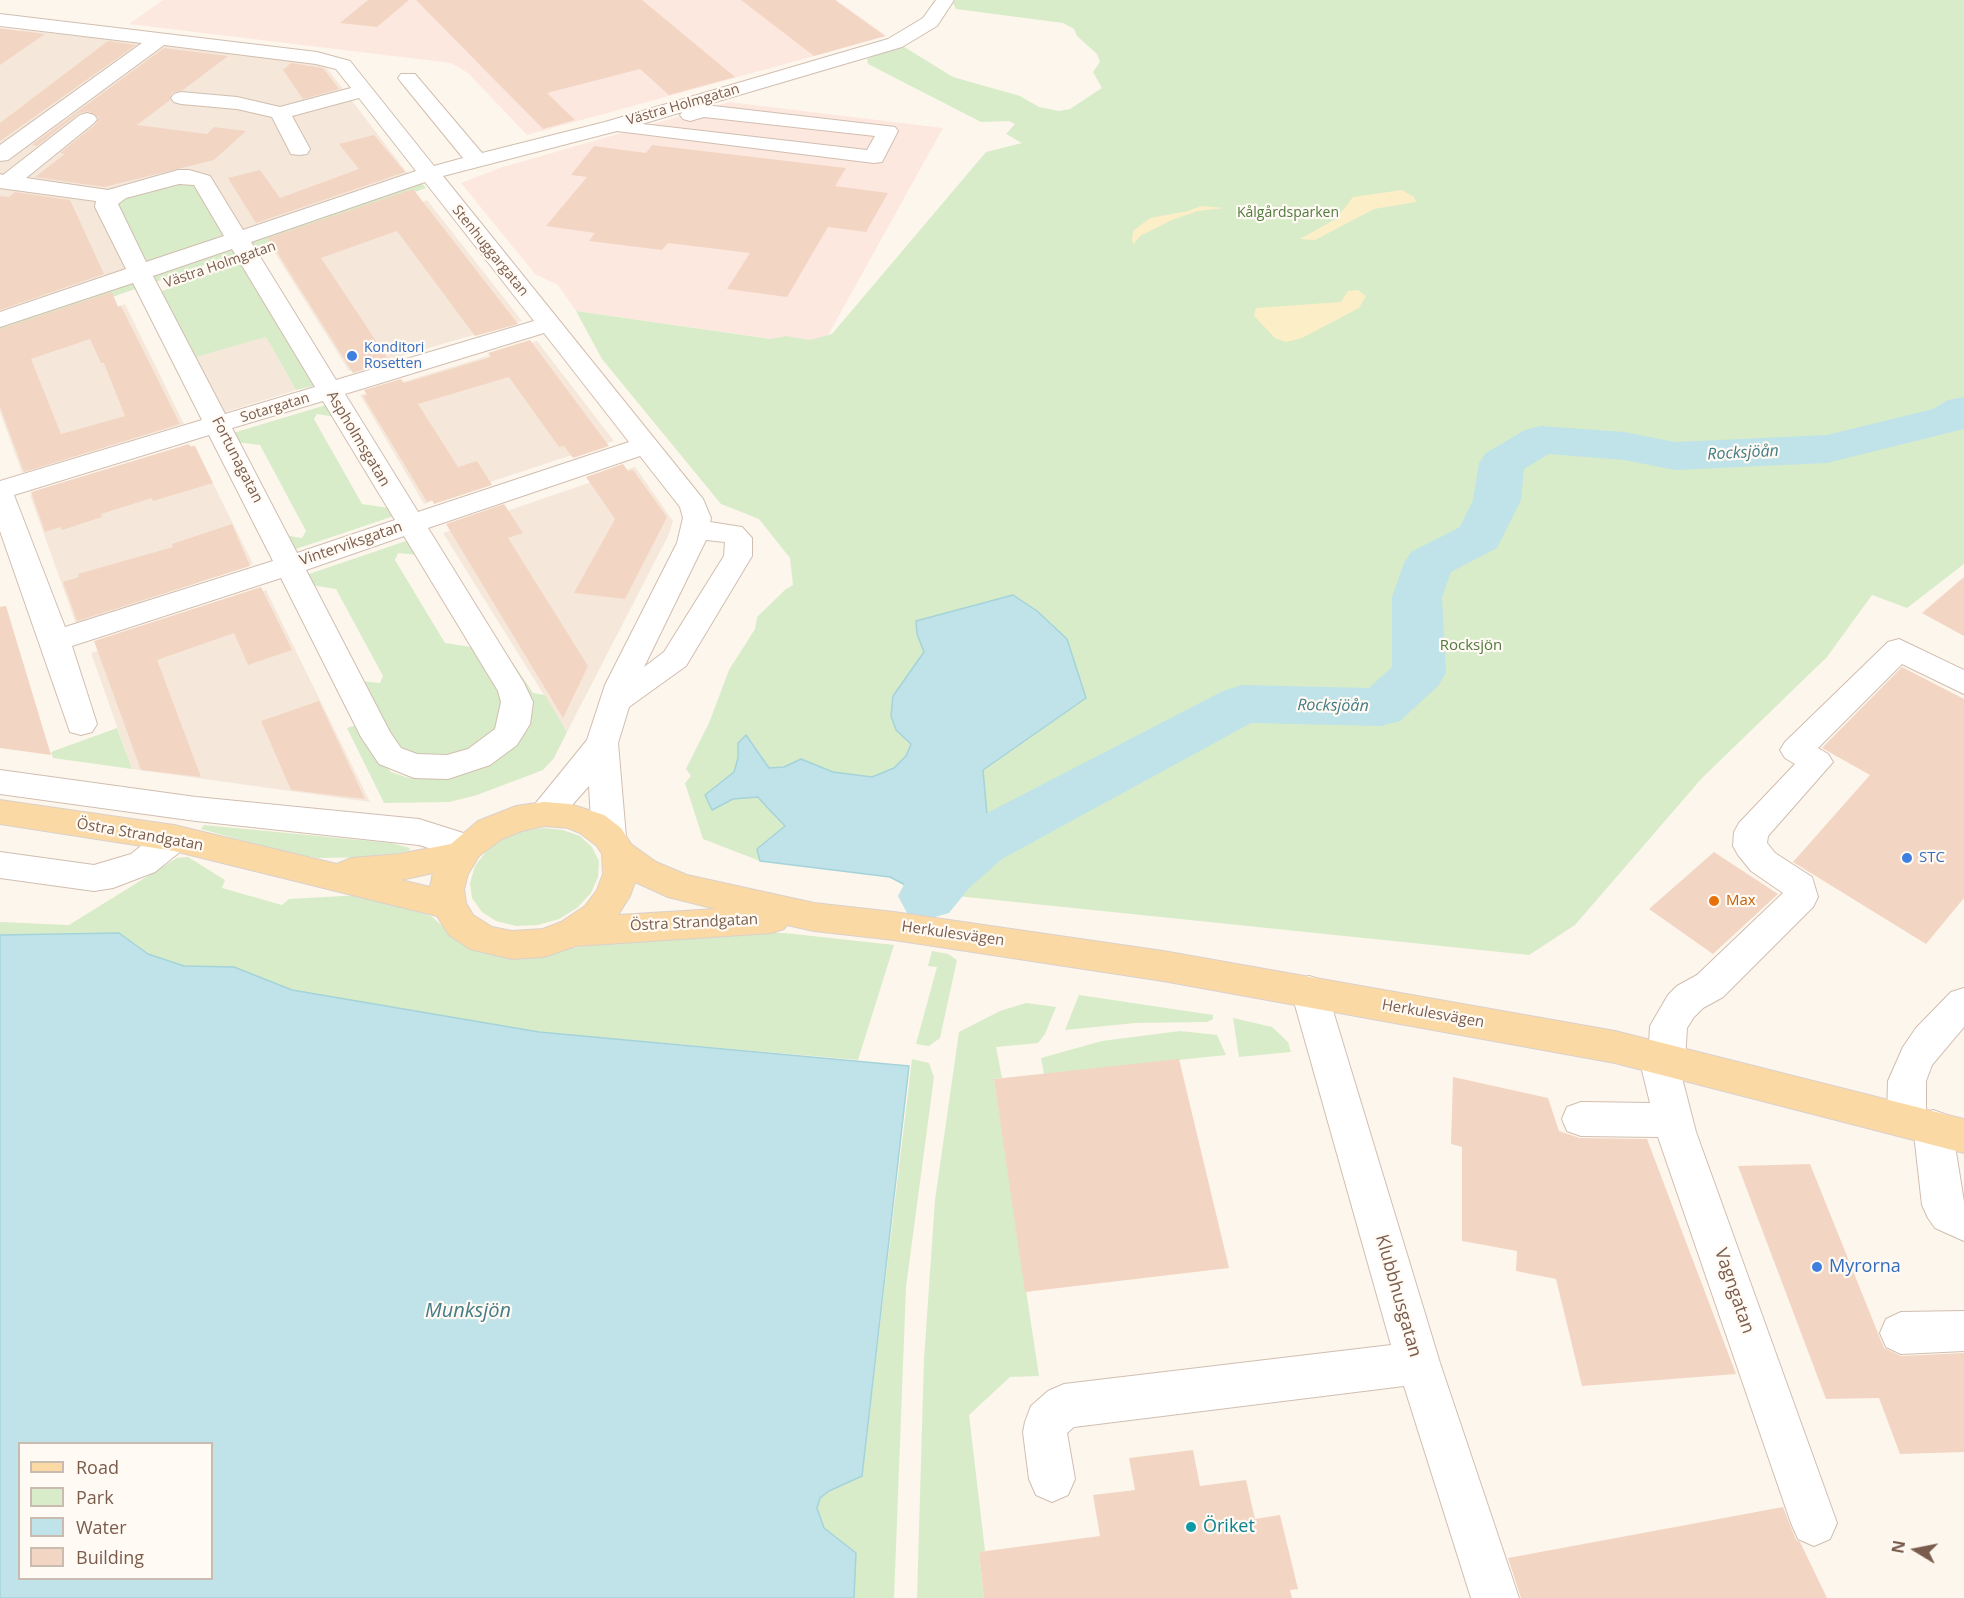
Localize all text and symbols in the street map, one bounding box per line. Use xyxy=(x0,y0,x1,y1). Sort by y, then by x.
street label: Västra Holmgatan xyxy=(624,81,742,129)
street label: Stenhuggargatan xyxy=(448,202,532,300)
park label: Kålgårdsparken xyxy=(1237,205,1339,221)
street label: Västra Holmgatan xyxy=(162,238,278,292)
place label: Konditori Rosetten xyxy=(364,340,424,372)
marker: Konditori Rosetten xyxy=(345,349,359,363)
street label: Aspholmsgatan xyxy=(322,388,394,490)
street label: Sotargatan xyxy=(238,390,312,426)
street label: Fortunagatan xyxy=(208,414,266,506)
water label: Rocksjöån xyxy=(1707,442,1779,464)
street label: Vinterviksgatan xyxy=(297,518,405,570)
park label: Rocksjön xyxy=(1440,637,1502,655)
water label: Rocksjöån xyxy=(1297,696,1369,716)
street label: Östra Strandgatan xyxy=(75,815,205,855)
place label: STC xyxy=(1919,849,1945,867)
marker: STC xyxy=(1900,851,1914,865)
place label: Max xyxy=(1726,892,1756,910)
marker: Max xyxy=(1707,894,1721,908)
street label: Östra Strandgatan xyxy=(629,911,759,935)
street label: Herkulesvägen xyxy=(900,918,1006,950)
street label: Herkulesvägen xyxy=(1380,996,1486,1032)
street label: Klubbhusgatan xyxy=(1370,1232,1426,1360)
street label: Vagngatan xyxy=(1709,1246,1759,1336)
place label: Myrorna xyxy=(1829,1256,1901,1278)
marker: Myrorna xyxy=(1810,1260,1824,1274)
water label: Munksjön xyxy=(425,1299,511,1323)
legend xyxy=(18,1442,213,1580)
text: Road xyxy=(76,1455,119,1479)
text: Park xyxy=(76,1485,114,1509)
text: Water xyxy=(76,1515,127,1539)
place label: Öriket xyxy=(1203,1516,1255,1538)
marker: Öriket xyxy=(1184,1520,1198,1534)
north arrow xyxy=(1886,1520,1946,1580)
text: N xyxy=(1886,1539,1910,1555)
text: Building xyxy=(76,1545,144,1569)

